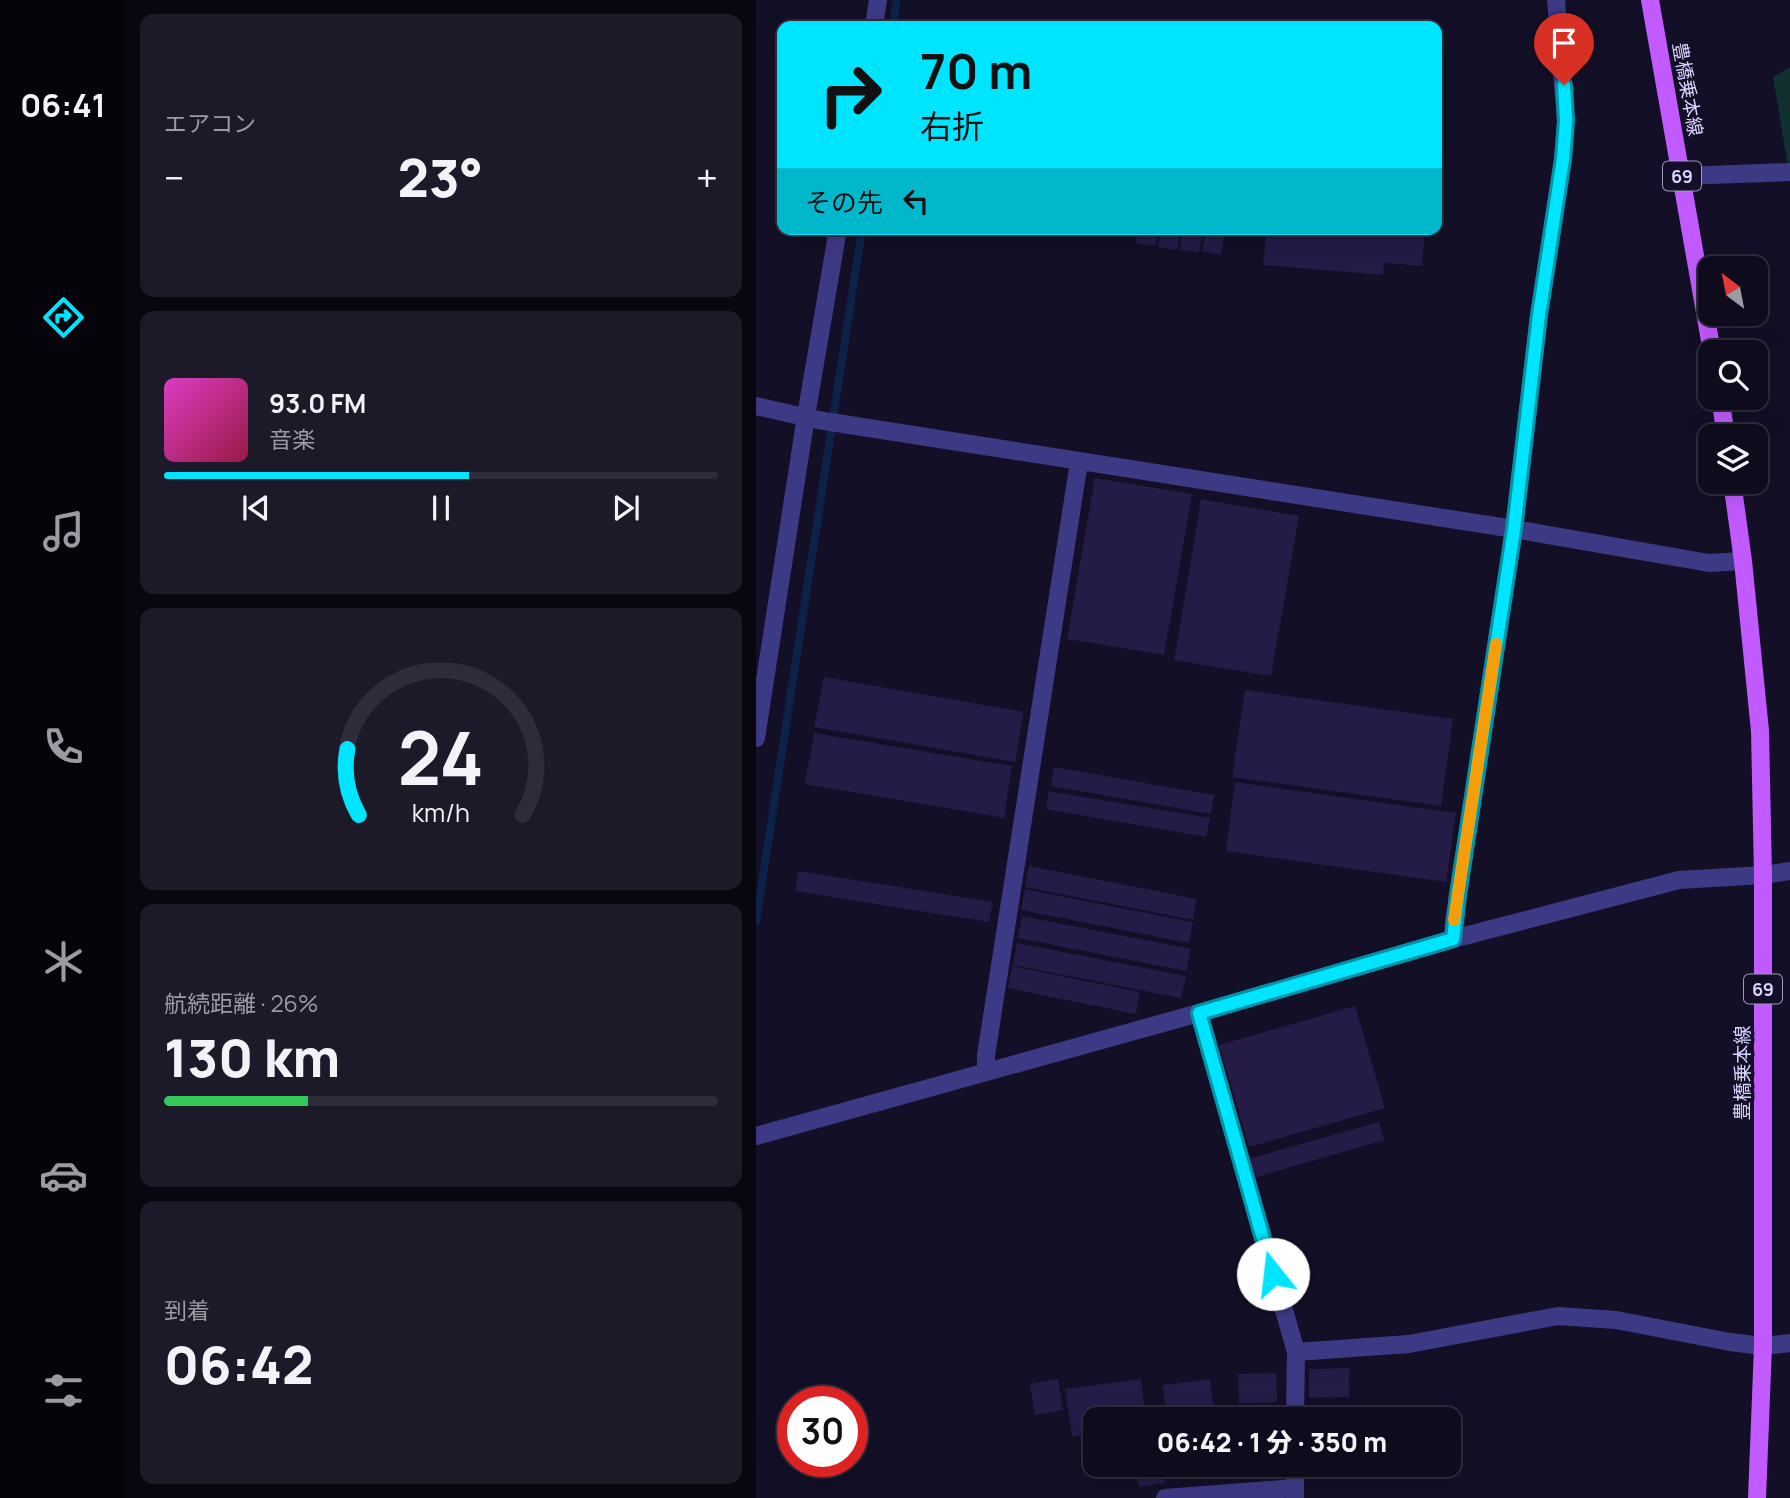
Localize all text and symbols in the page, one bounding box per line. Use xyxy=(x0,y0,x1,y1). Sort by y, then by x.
pin xyxy=(1534,13,1594,85)
icon: arrive xyxy=(1545,24,1583,62)
text: 70 m xyxy=(920,37,1032,104)
street label: 豊橋乗本線 xyxy=(1667,40,1709,138)
icon: right xyxy=(805,49,896,140)
text: 06:41 xyxy=(20,83,106,127)
text: 右折 xyxy=(920,104,984,148)
text: エアコン xyxy=(164,107,256,139)
text: 23° xyxy=(398,142,483,213)
text: − xyxy=(164,151,185,203)
text: + xyxy=(696,151,718,203)
road number: 69 xyxy=(1663,162,1701,190)
icon: left xyxy=(897,182,935,220)
text: その先 xyxy=(805,184,883,220)
north arrow xyxy=(1698,256,1768,326)
map controls xyxy=(1698,256,1768,494)
icon: directions xyxy=(39,293,88,342)
button: search xyxy=(1698,340,1768,410)
text: 93.0 FM xyxy=(269,385,366,421)
text: 音楽 xyxy=(269,423,315,455)
button: layers xyxy=(1698,424,1768,494)
icon: previous xyxy=(237,489,275,527)
icon: pause xyxy=(422,489,460,527)
icon: next xyxy=(607,489,645,527)
icon: music xyxy=(39,507,88,556)
text: 24 xyxy=(398,707,484,807)
icon: phone xyxy=(39,722,88,771)
text: km/h xyxy=(412,795,470,830)
icon: climate xyxy=(39,937,88,986)
road number: 69 xyxy=(1744,974,1782,1004)
text: 航続距離 · 26% xyxy=(164,987,319,1019)
text: 130 km xyxy=(164,1022,340,1093)
street label: 豊橋乗本線 xyxy=(1729,1025,1755,1121)
icon: car xyxy=(39,1151,88,1200)
position arrow xyxy=(1236,1237,1310,1311)
text: 到着 xyxy=(164,1294,210,1326)
text: 06:42 xyxy=(164,1329,313,1400)
icon: filters xyxy=(39,1366,88,1415)
speed limit sign: 30 xyxy=(777,1386,868,1477)
text: 06:42 · 1 分 · 350 m xyxy=(1157,1424,1387,1460)

